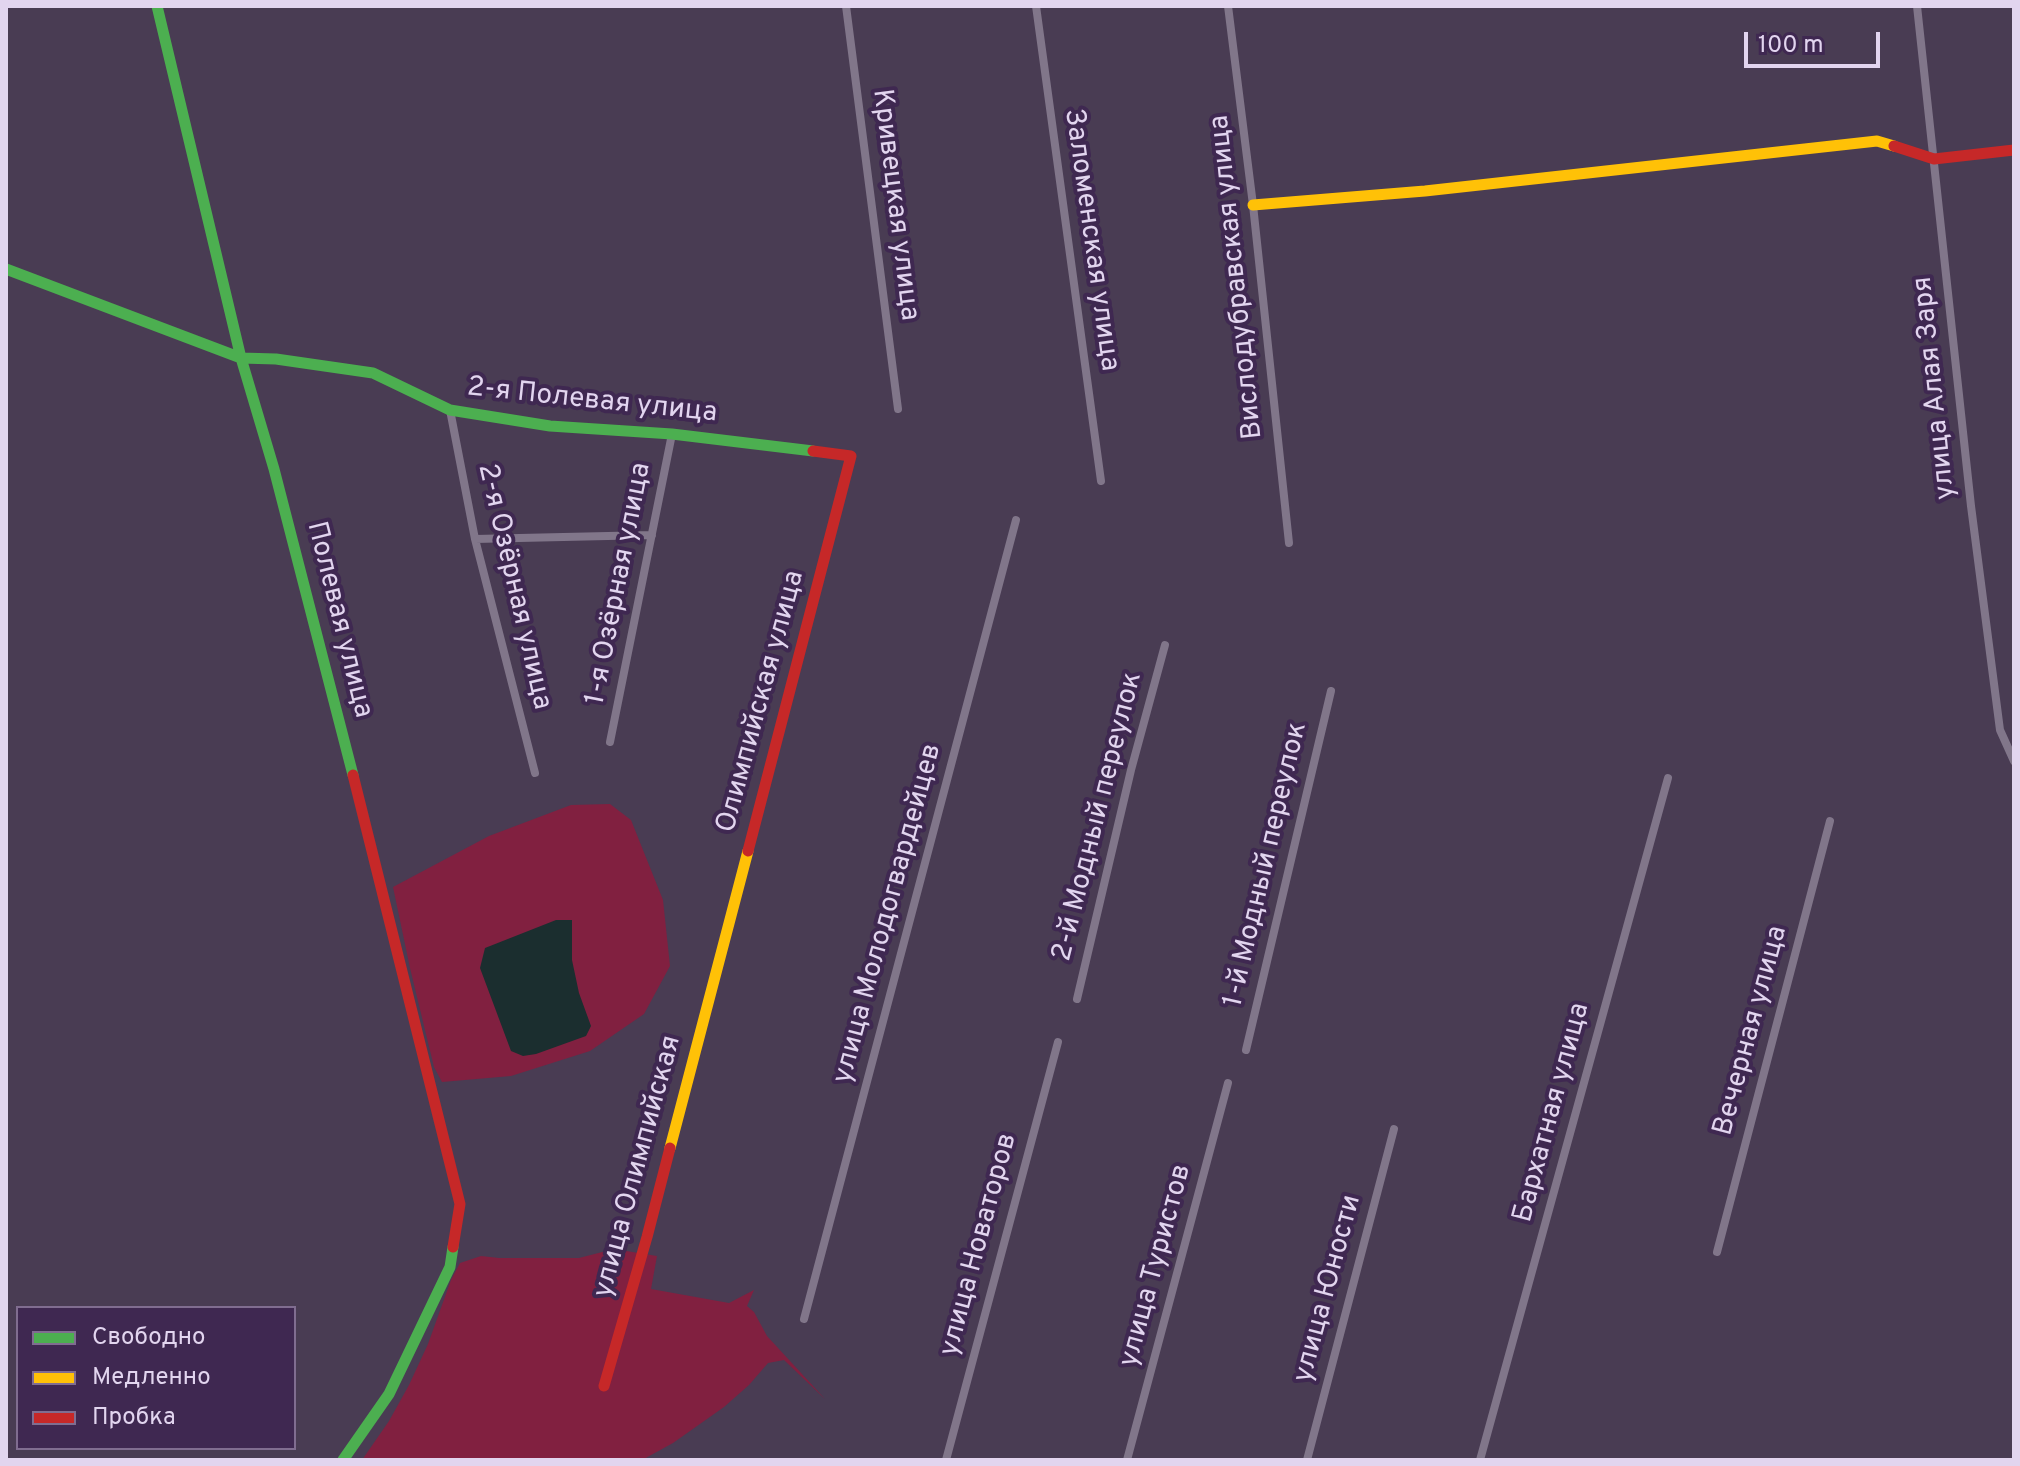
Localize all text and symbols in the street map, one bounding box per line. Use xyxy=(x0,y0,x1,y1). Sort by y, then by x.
scale bar xyxy=(1748,16,1884,66)
text: 100 m xyxy=(1758,31,1824,61)
street label: Кривецкая улица xyxy=(863,87,925,323)
street label: Заломенская улица xyxy=(1055,107,1125,373)
street label: Вислодубравская улица xyxy=(1204,113,1272,441)
street label: улица Алая Заря xyxy=(1908,275,1964,501)
street label: 2-я Полевая улица xyxy=(465,372,719,432)
street label: 1-я Озёрная улица xyxy=(580,460,660,708)
street label: 2-я Озёрная улица xyxy=(468,461,558,713)
street label: Полевая улица xyxy=(297,518,379,722)
street label: Олимпийская улица xyxy=(711,567,813,837)
street label: 2-й Модный переулок xyxy=(1047,669,1151,965)
street label: 1-й Модный переулок xyxy=(1218,719,1316,1011)
street label: улица Молодогвардейцев xyxy=(827,740,951,1088)
street label: Вечерная улица xyxy=(1708,922,1796,1140)
street label: Бархатная улица xyxy=(1508,1000,1598,1226)
street label: улица Олимпийская xyxy=(588,1032,690,1302)
street label: улица Новаторов xyxy=(934,1130,1026,1360)
street label: улица Туристов xyxy=(1114,1161,1200,1371)
street label: улица Юности xyxy=(1288,1191,1370,1387)
legend xyxy=(16,1306,296,1450)
text: Свободно xyxy=(92,1323,205,1353)
text: Медленно xyxy=(92,1363,211,1393)
text: Пробка xyxy=(92,1403,176,1433)

